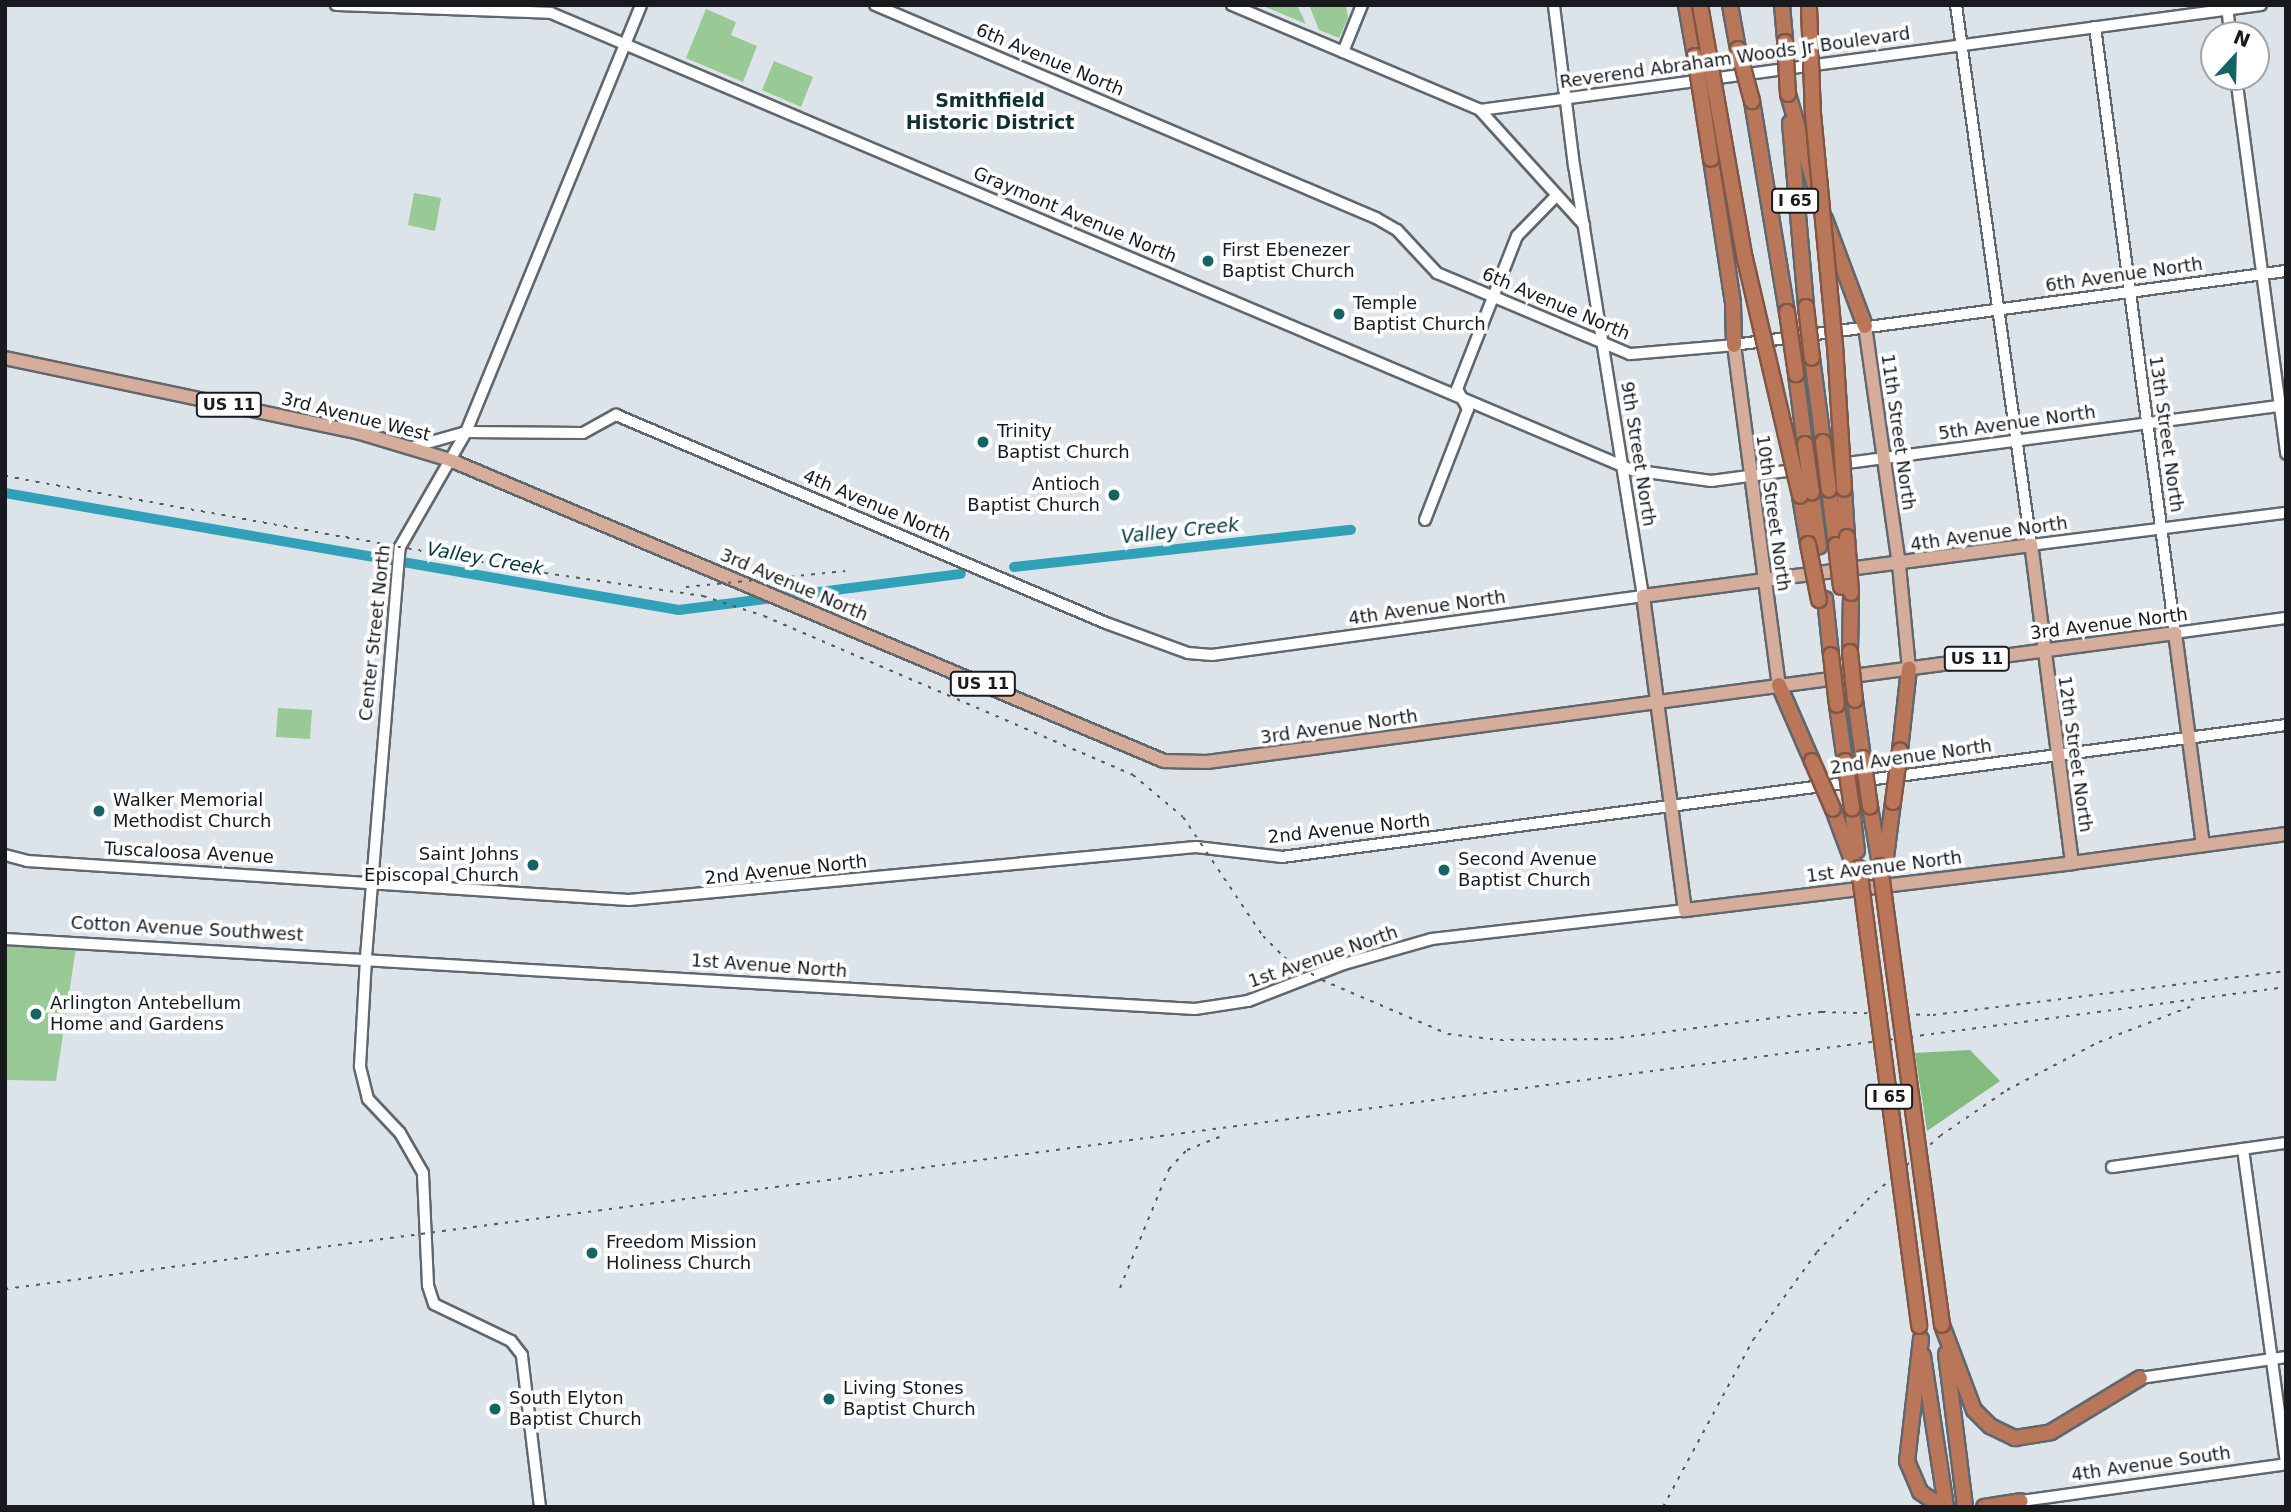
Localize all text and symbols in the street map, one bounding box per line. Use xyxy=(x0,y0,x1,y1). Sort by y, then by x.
street label: 6th Avenue North xyxy=(973,19,1127,101)
north arrow xyxy=(2200,21,2270,91)
street label: Reverend Abraham Woods Jr Boulevard xyxy=(1558,23,1912,93)
text: N xyxy=(2231,25,2254,52)
district label: Smithfield Historic District xyxy=(906,90,1074,134)
street label: Graymont Avenue North xyxy=(970,162,1180,268)
road number: I 65 xyxy=(1770,188,1820,214)
place label: First Ebenezer Baptist Church xyxy=(1222,240,1355,282)
marker: First Ebenezer Baptist Church xyxy=(1200,253,1216,269)
street label: 6th Avenue North xyxy=(2044,253,2204,297)
street label: 6th Avenue North xyxy=(1479,263,1633,345)
place label: Temple Baptist Church xyxy=(1353,293,1486,336)
marker: Temple Baptist Church xyxy=(1331,306,1347,322)
street label: 11th Street North xyxy=(1876,352,1920,512)
street label: 13th Street North xyxy=(2144,354,2188,514)
street label: 9th Street North xyxy=(1616,380,1660,528)
street label: 3rd Avenue West xyxy=(279,388,433,446)
road number: US 11 xyxy=(196,392,262,418)
street label: 5th Avenue North xyxy=(1937,401,2097,445)
place label: Trinity Baptist Church xyxy=(997,421,1130,464)
street label: 10th Street North xyxy=(1751,433,1795,593)
marker: Trinity Baptist Church xyxy=(975,434,991,450)
street label: 4th Avenue North xyxy=(800,465,954,547)
place label: Antioch Baptist Church xyxy=(967,474,1100,516)
marker: Antioch Baptist Church xyxy=(1106,487,1122,503)
street label: 4th Avenue North xyxy=(1909,512,2069,556)
water label: Valley Creek xyxy=(1120,513,1240,549)
water label: Valley Creek xyxy=(425,537,545,581)
street label: Center Street North xyxy=(355,544,395,722)
street label: 3rd Avenue North xyxy=(717,544,871,626)
street label: 4th Avenue North xyxy=(1347,586,1507,630)
street label: 3rd Avenue North xyxy=(2029,604,2189,644)
road number: US 11 xyxy=(1944,646,2010,672)
road number: US 11 xyxy=(950,671,1016,696)
street label: 12th Street North xyxy=(2053,674,2097,834)
street label: 3rd Avenue North xyxy=(1259,705,1419,749)
street label: 2nd Avenue North xyxy=(1829,735,1993,779)
place label: Walker Memorial Methodist Church xyxy=(113,790,271,832)
marker: Walker Memorial Methodist Church xyxy=(91,803,107,819)
street label: 2nd Avenue North xyxy=(1267,810,1431,848)
street label: Tuscaloosa Avenue xyxy=(104,838,274,868)
place label: Saint Johns Episcopal Church xyxy=(364,844,519,886)
street label: 1st Avenue North xyxy=(1805,847,1963,887)
place label: Second Avenue Baptist Church xyxy=(1458,849,1597,892)
street label: 2nd Avenue North xyxy=(704,851,868,889)
marker: Saint Johns Episcopal Church xyxy=(525,857,541,873)
marker: Second Avenue Baptist Church xyxy=(1436,862,1452,878)
street label: Cotton Avenue Southwest xyxy=(70,912,304,946)
street label: 1st Avenue North xyxy=(1245,921,1401,993)
street label: 1st Avenue North xyxy=(690,950,848,982)
place label: Arlington Antebellum Home and Gardens xyxy=(50,993,241,1036)
marker: Arlington Antebellum Home and Gardens xyxy=(28,1006,44,1022)
road number: I 65 xyxy=(1864,1084,1913,1110)
place label: Freedom Mission Holiness Church xyxy=(606,1232,757,1274)
marker: Freedom Mission Holiness Church xyxy=(584,1245,600,1261)
place label: Living Stones Baptist Church xyxy=(843,1378,976,1420)
place label: South Elyton Baptist Church xyxy=(509,1388,642,1430)
marker: Living Stones Baptist Church xyxy=(821,1391,837,1407)
marker: South Elyton Baptist Church xyxy=(487,1401,503,1417)
street label: 4th Avenue South xyxy=(2070,1442,2232,1486)

